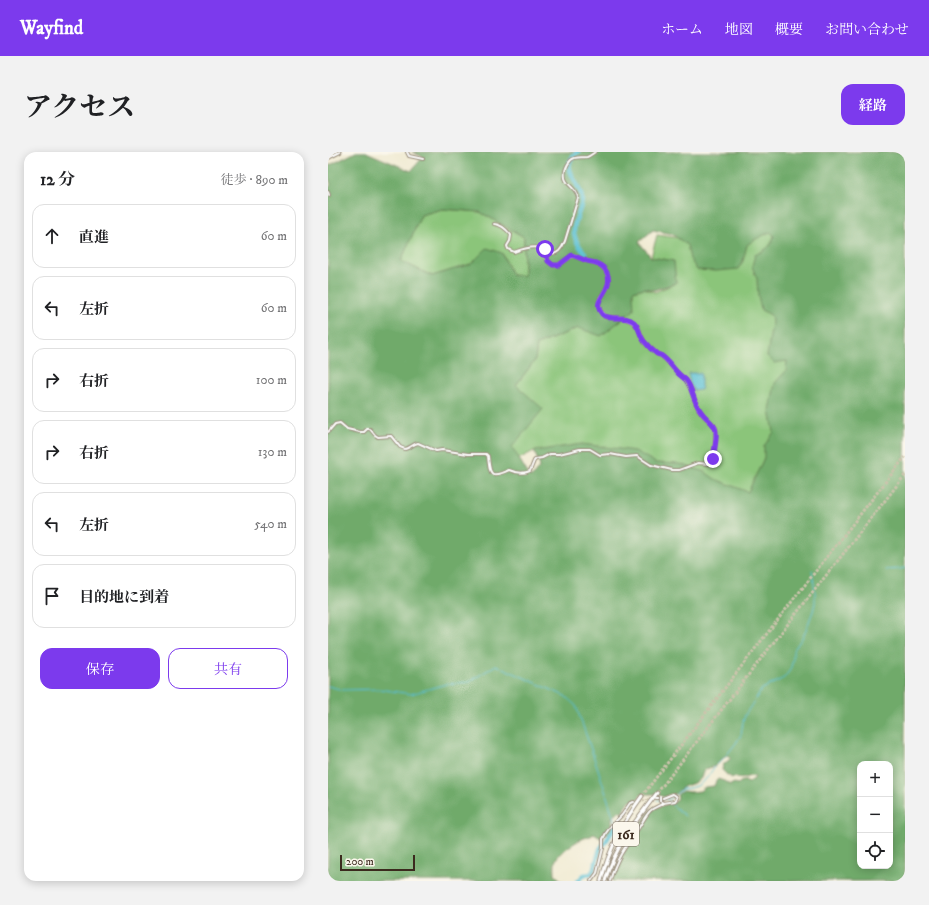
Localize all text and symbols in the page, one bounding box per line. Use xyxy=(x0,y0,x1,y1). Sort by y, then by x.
text: Wayfind xyxy=(20,17,83,40)
text: ホーム xyxy=(661,21,703,39)
text: 地図 xyxy=(725,21,753,39)
text: 概要 xyxy=(775,21,803,39)
text: お問い合わせ xyxy=(825,21,909,39)
button: 経路 xyxy=(841,84,905,125)
text: アクセス xyxy=(24,90,135,125)
text: 12 分 xyxy=(40,169,75,191)
text: 徒歩 · 890 m xyxy=(221,172,288,188)
icon: ahead xyxy=(41,225,63,247)
text: 直進 xyxy=(79,228,109,247)
text: 60 m xyxy=(261,228,287,244)
route start xyxy=(536,240,554,258)
icon: left xyxy=(41,297,63,319)
text: 左折 xyxy=(79,300,109,319)
text: 60 m xyxy=(261,300,287,316)
icon: right xyxy=(41,369,63,391)
text: 右折 xyxy=(79,372,109,391)
text: 100 m xyxy=(256,372,287,388)
icon: right xyxy=(41,441,63,463)
text: 右折 xyxy=(79,444,109,463)
text: 130 m xyxy=(258,444,287,460)
route end xyxy=(704,450,722,468)
icon: left xyxy=(41,513,63,535)
text: 左折 xyxy=(79,516,109,535)
text: 540 m xyxy=(254,516,287,532)
icon: arrive xyxy=(41,585,63,607)
text: 目的地に到着 xyxy=(79,588,169,607)
button: 保存 xyxy=(40,648,160,689)
button: 共有 xyxy=(168,648,288,689)
map controls xyxy=(857,761,893,869)
button: + xyxy=(857,761,893,797)
button: − xyxy=(857,797,893,833)
road number: 161 xyxy=(613,822,639,846)
button: locate xyxy=(857,833,893,869)
scale bar xyxy=(340,853,415,872)
text: 200 m xyxy=(346,855,374,869)

